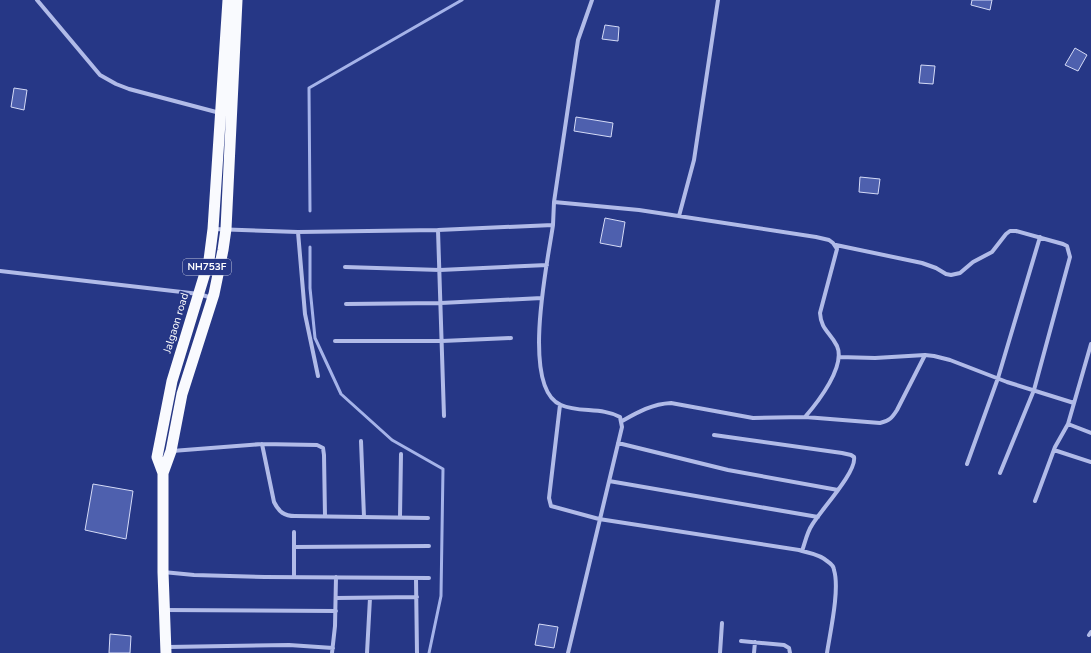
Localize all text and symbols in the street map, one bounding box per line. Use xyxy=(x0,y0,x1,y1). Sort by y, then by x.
road number: NH753F xyxy=(183,259,231,275)
street label: Jalgaon road xyxy=(159,291,192,356)

